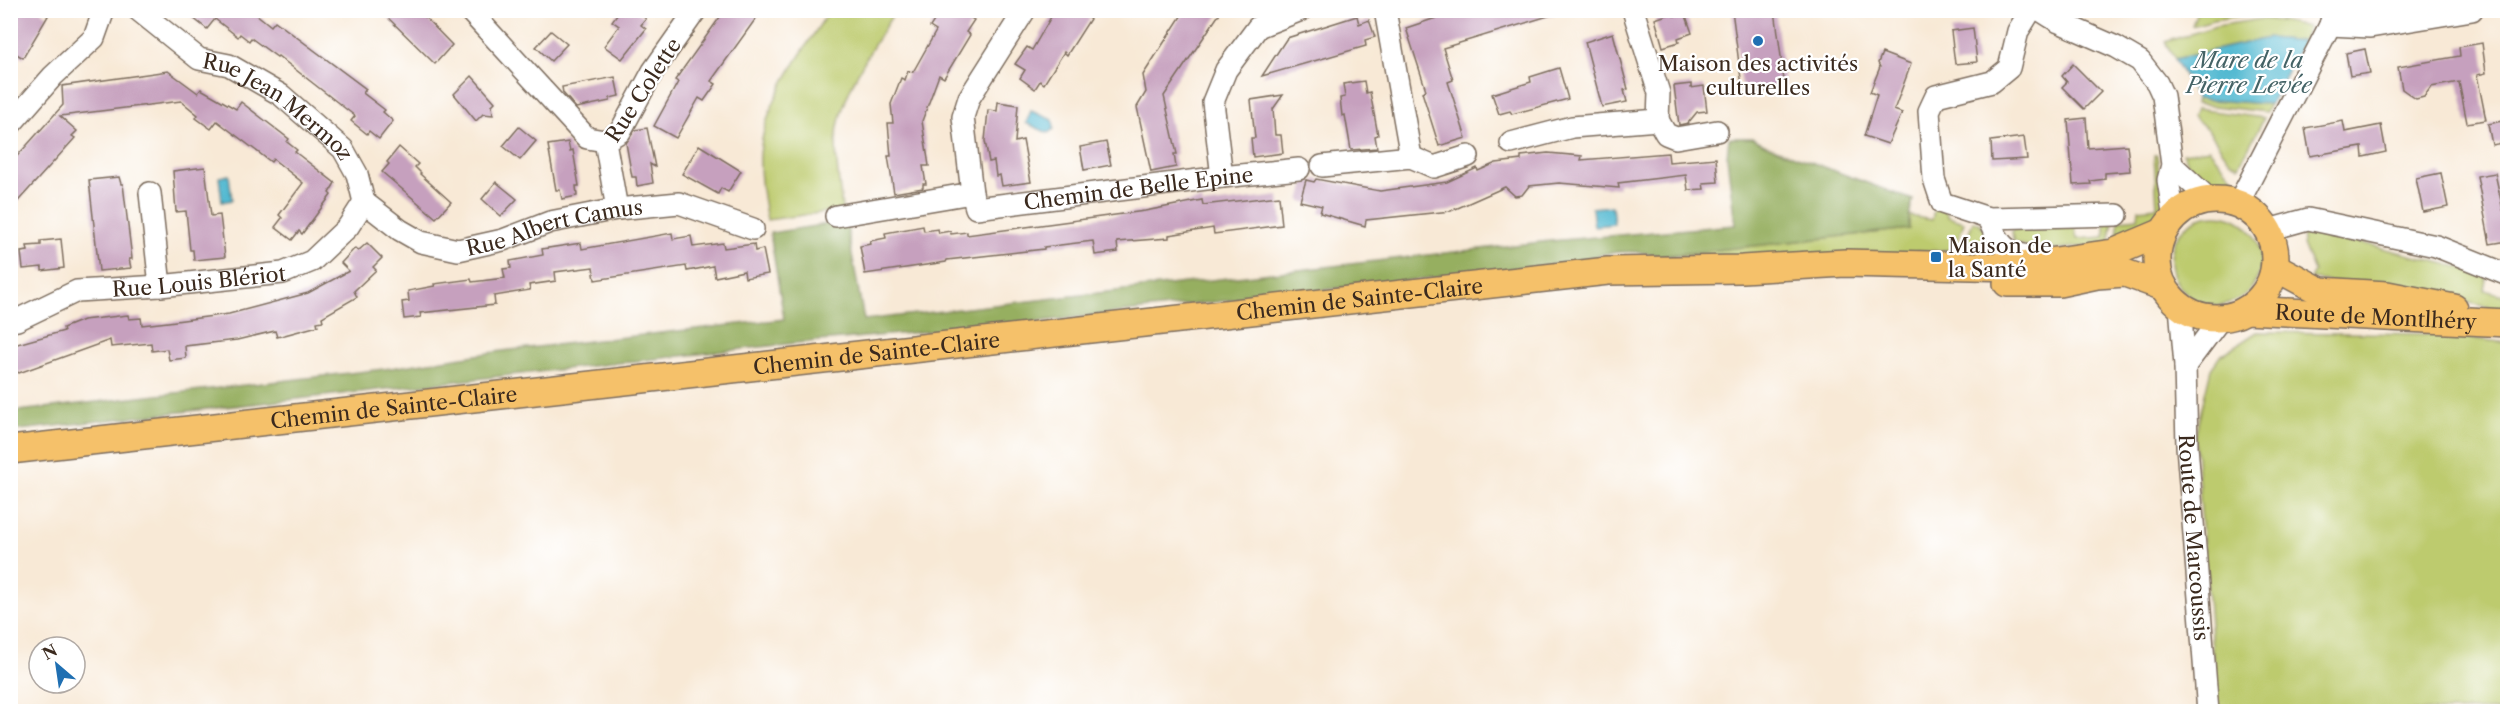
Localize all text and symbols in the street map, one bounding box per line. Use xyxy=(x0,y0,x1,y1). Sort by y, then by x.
street label: Rue Colette xyxy=(600,33,686,147)
marker: Maison des activités culturelles xyxy=(1751,34,1765,48)
water label: Mare de la Pierre Levée xyxy=(2184,47,2313,99)
street label: Rue Jean Mermoz xyxy=(201,48,359,164)
place label: Maison des activités culturelles xyxy=(1658,51,1858,100)
street label: Chemin de Belle Epine xyxy=(1022,161,1254,214)
street label: Rue Albert Camus xyxy=(463,194,644,260)
place label: Maison de la Santé xyxy=(1948,233,2052,282)
marker: Maison de la Santé xyxy=(1929,250,1943,264)
street label: Rue Louis Blériot xyxy=(111,260,288,301)
street label: Chemin de Sainte-Claire xyxy=(1235,273,1484,325)
street label: Route de Montlhéry xyxy=(2274,299,2478,334)
street label: Chemin de Sainte-Claire xyxy=(752,327,1001,379)
street label: Chemin de Sainte-Claire xyxy=(269,381,518,433)
street label: Route de Marcoussis xyxy=(2174,434,2215,642)
north arrow xyxy=(27,635,87,695)
text: N xyxy=(39,640,61,664)

